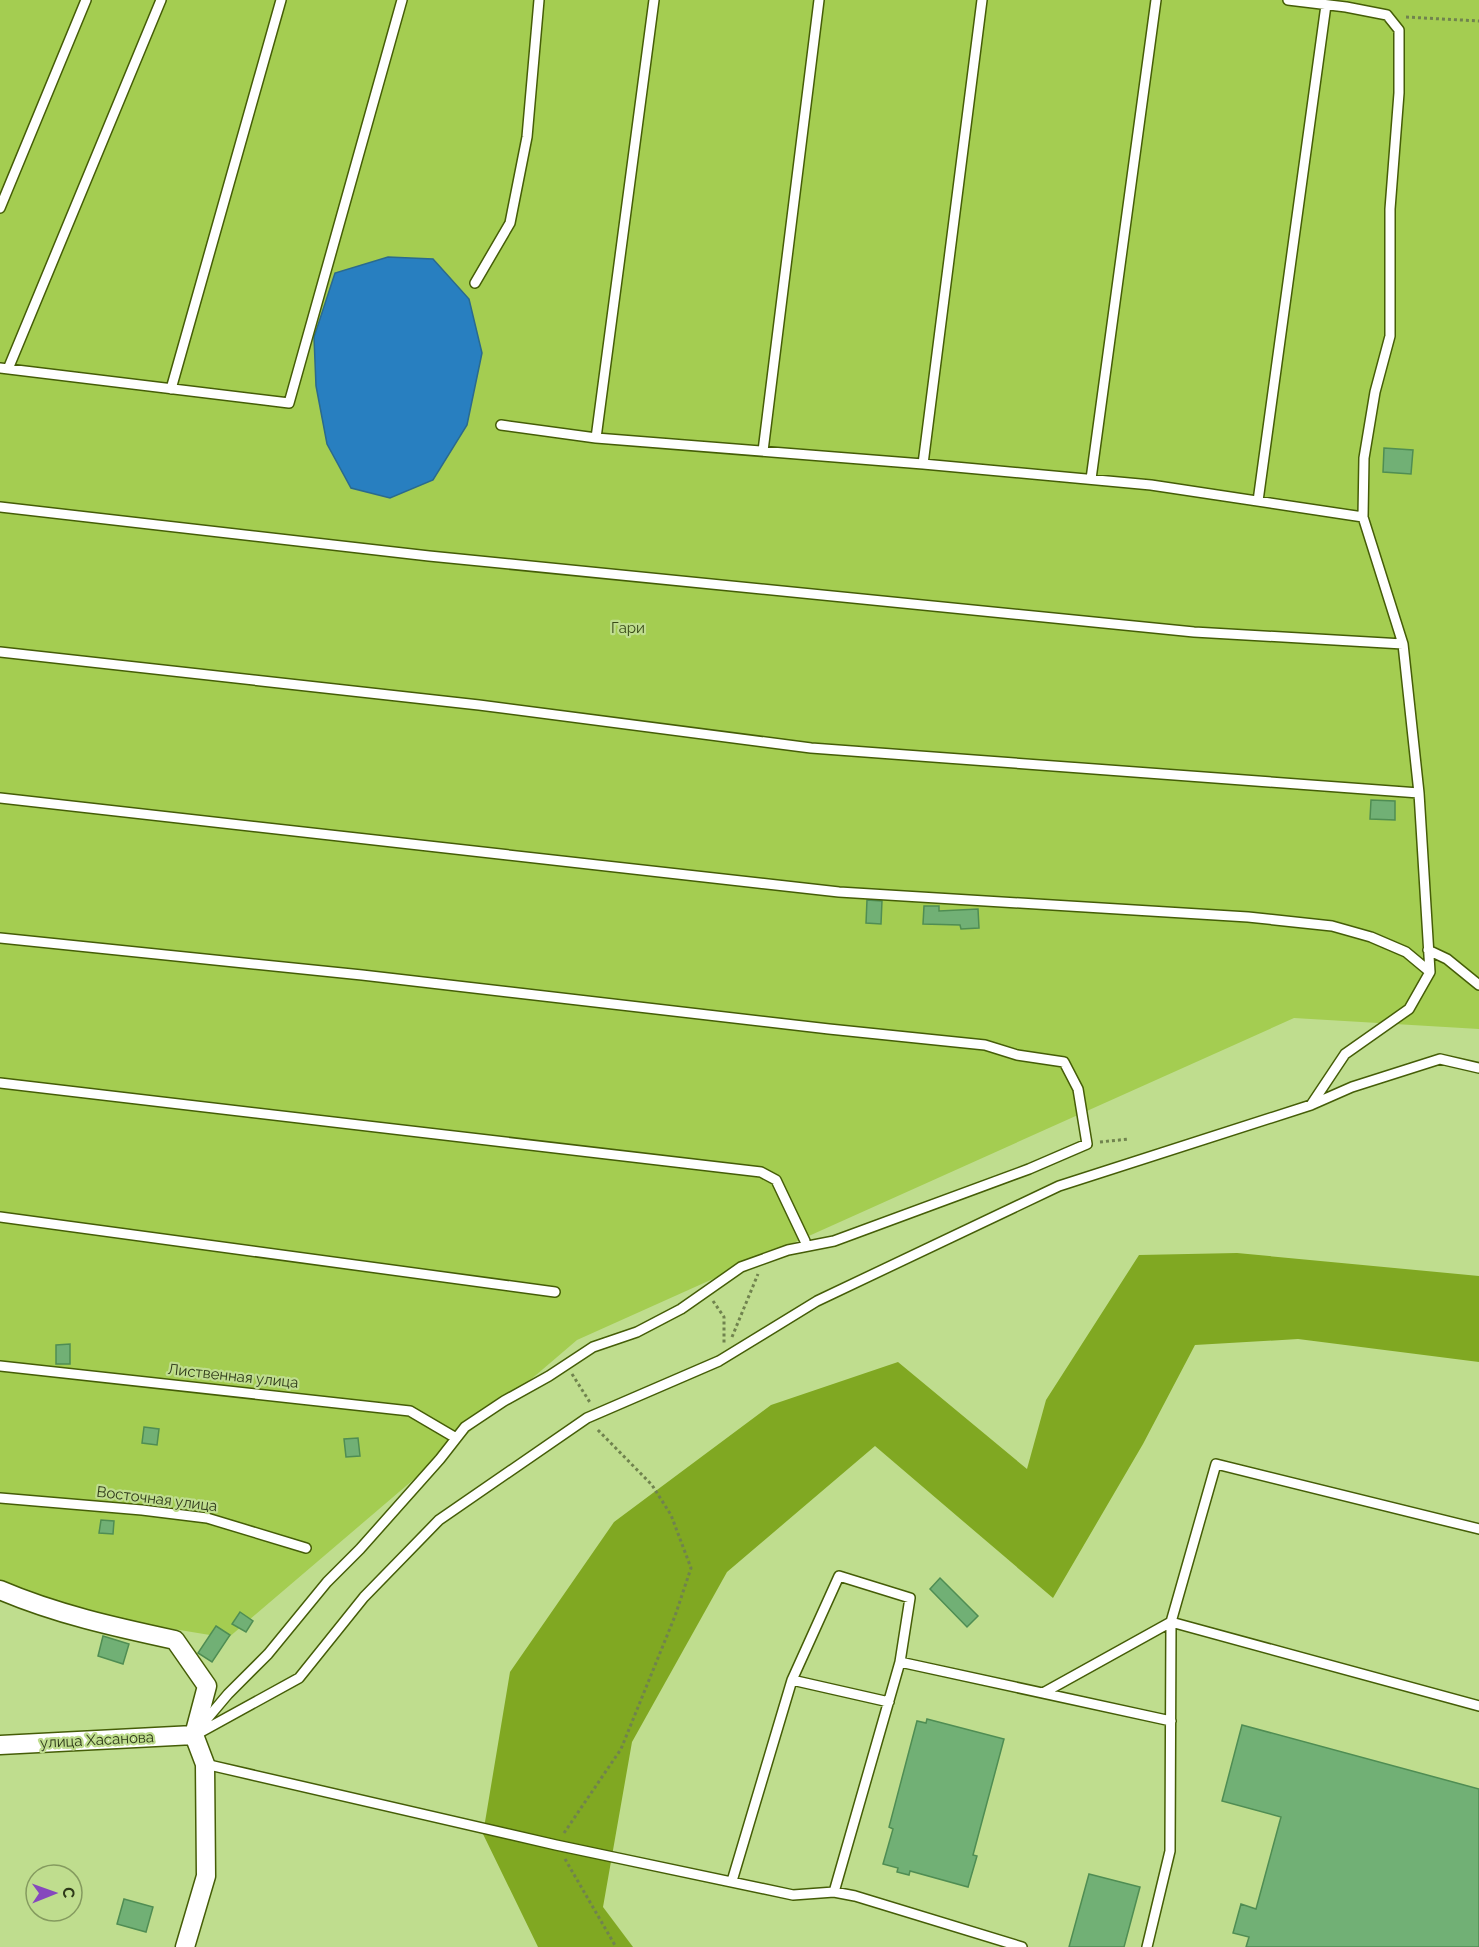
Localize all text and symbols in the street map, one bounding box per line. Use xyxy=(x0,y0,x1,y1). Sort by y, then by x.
park label: Гари xyxy=(611,619,645,637)
street label: Лиственная улица xyxy=(167,1360,299,1392)
street label: Восточная улица xyxy=(96,1483,218,1515)
street label: улица Хасанова xyxy=(40,1728,154,1752)
north arrow xyxy=(24,1863,84,1923)
text: С xyxy=(59,1887,78,1898)

